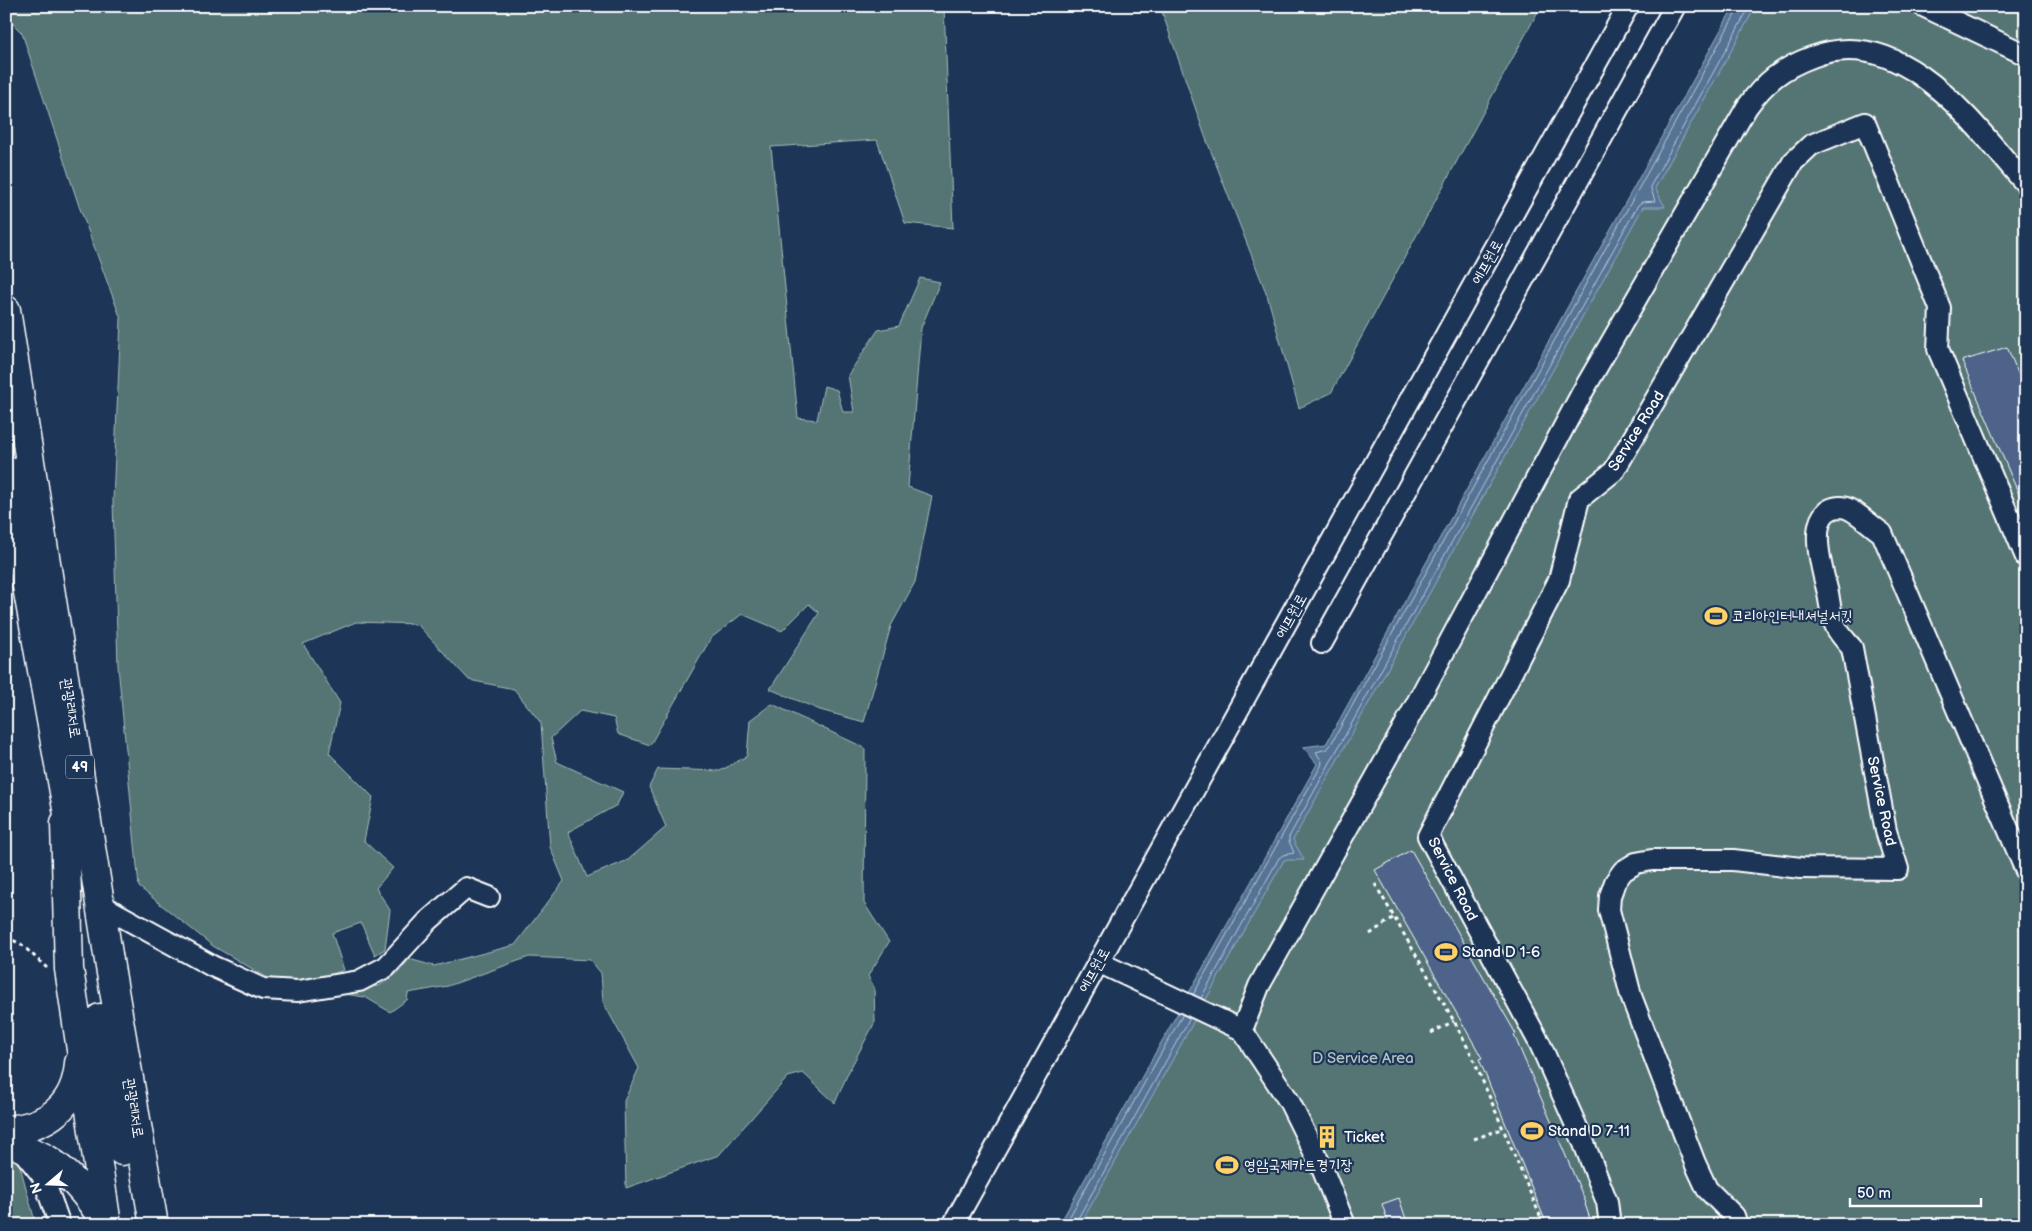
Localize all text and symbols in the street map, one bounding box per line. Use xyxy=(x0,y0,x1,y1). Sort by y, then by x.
street label: 에프원로 xyxy=(1467,237,1507,288)
street label: Service Road xyxy=(1604,388,1669,475)
street label: 에프원로 xyxy=(1271,591,1311,642)
sports icon: 코리아인터내셔널서킷 xyxy=(1703,603,1729,629)
place label: 코리아인터내셔널서킷 xyxy=(1732,607,1853,626)
street label: 관광레저로 xyxy=(56,677,85,739)
street label: Service Road xyxy=(1863,754,1900,848)
road number: 49 xyxy=(66,756,94,779)
street label: Service Road xyxy=(1423,834,1482,924)
sports icon: Stand D 1-6 xyxy=(1433,939,1459,965)
place label: Stand D 1-6 xyxy=(1462,943,1540,962)
street label: 에프원로 xyxy=(1074,945,1114,996)
park label: D Service Area xyxy=(1312,1049,1414,1068)
street label: 관광레저로 xyxy=(119,1077,148,1139)
sports icon: Stand D 7-11 xyxy=(1519,1118,1545,1144)
place label: Stand D 7-11 xyxy=(1548,1122,1630,1141)
building icon: Ticket xyxy=(1314,1124,1340,1150)
place label: Ticket xyxy=(1344,1128,1385,1147)
sports icon: 영암국제카트경기장 xyxy=(1214,1152,1240,1178)
place label: 영암국제카트경기장 xyxy=(1244,1156,1353,1175)
north arrow xyxy=(22,1158,72,1208)
scale bar xyxy=(1850,1176,1981,1208)
text: N xyxy=(26,1180,46,1196)
text: 50 m xyxy=(1857,1184,1891,1203)

